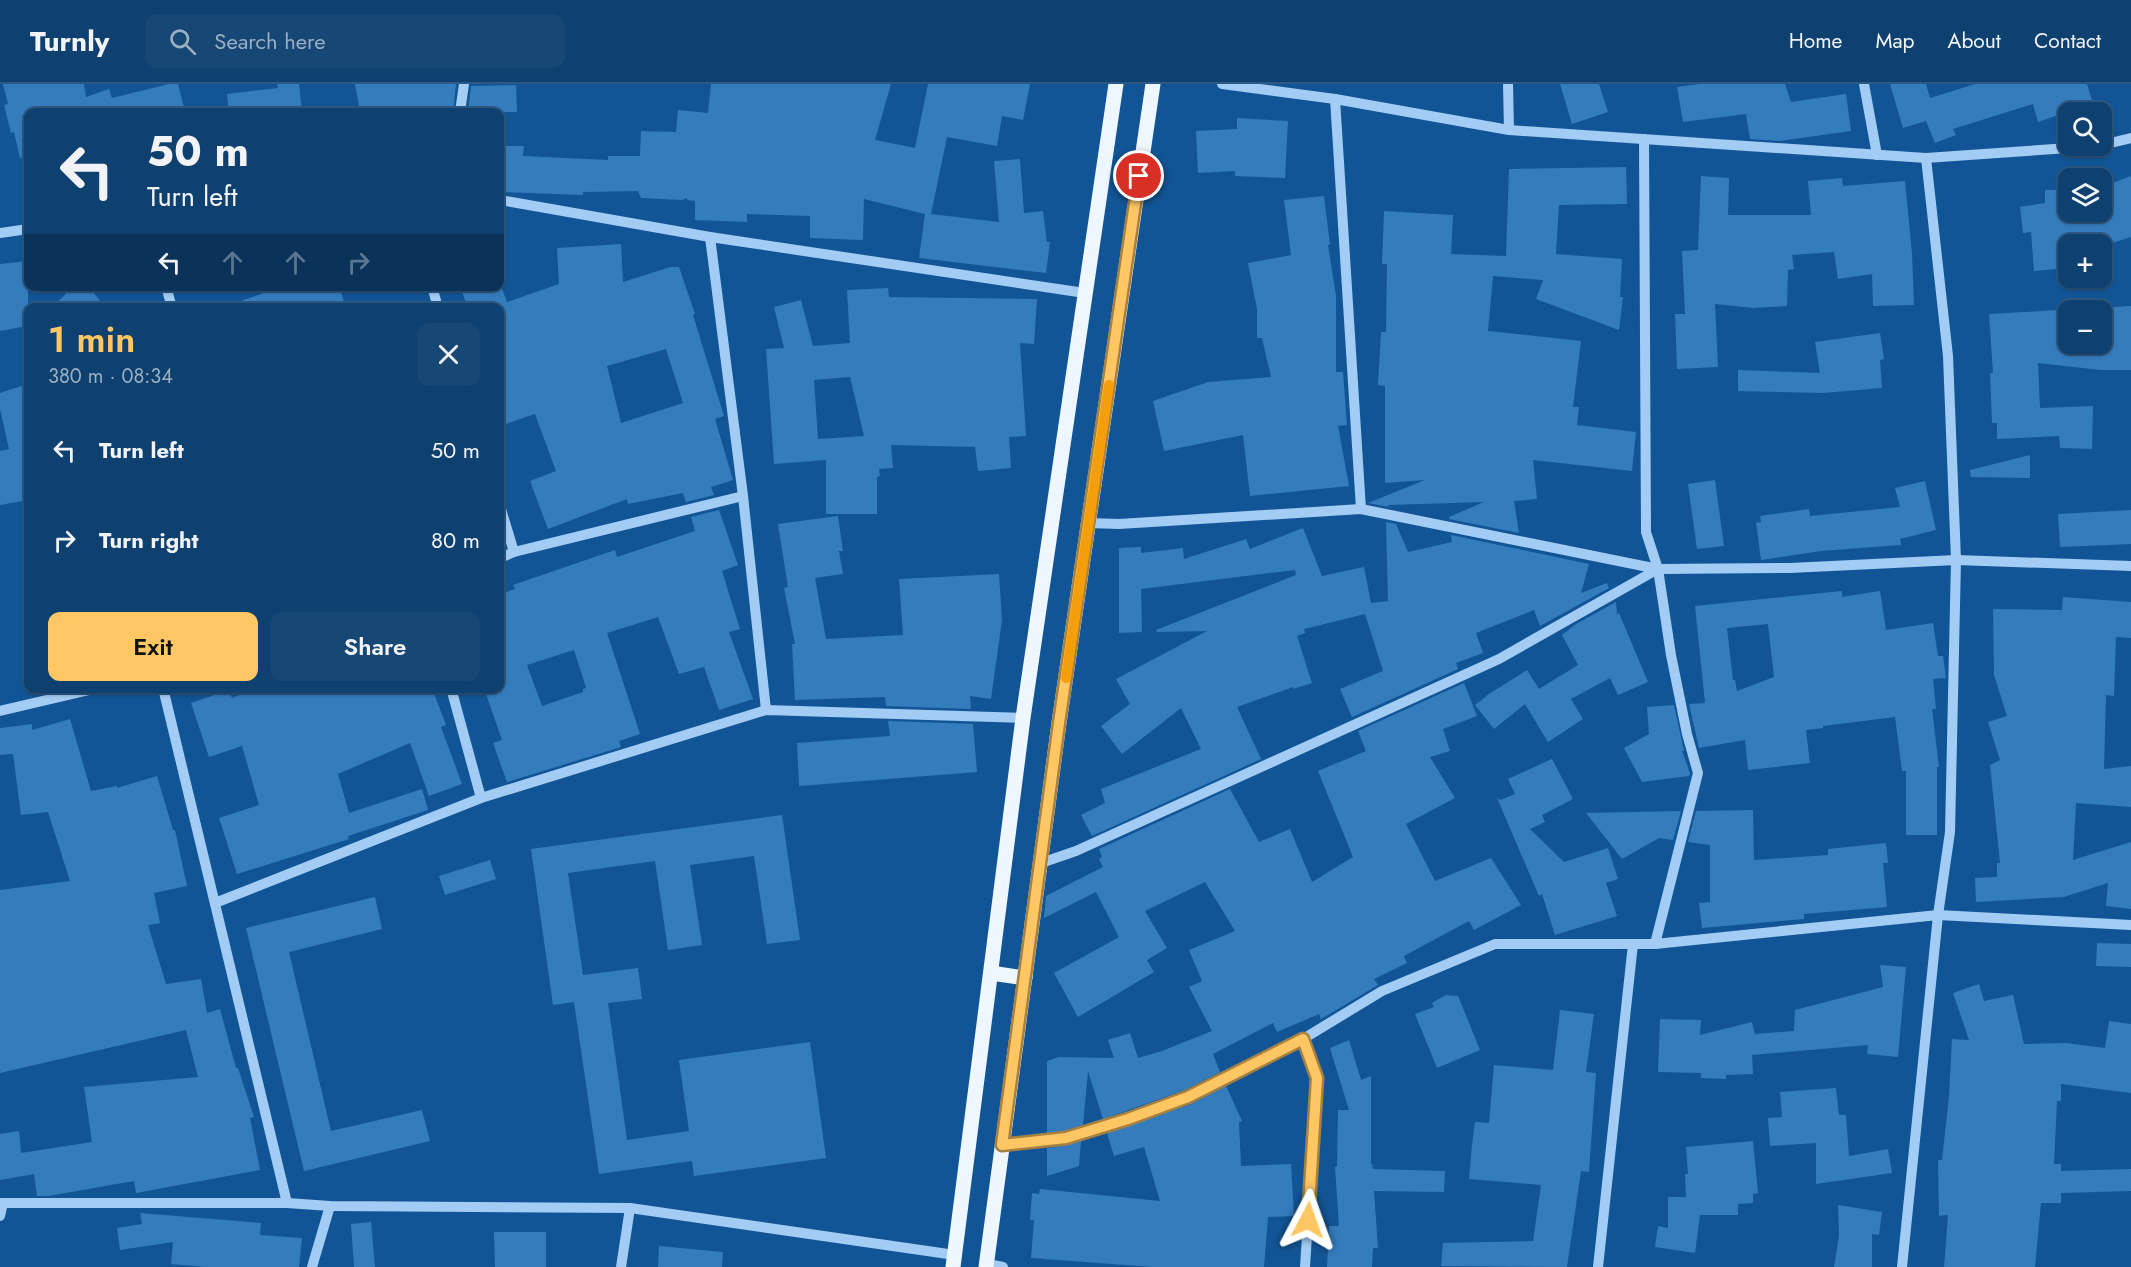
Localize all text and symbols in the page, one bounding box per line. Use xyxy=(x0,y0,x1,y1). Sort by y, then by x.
search box xyxy=(145,14,565,68)
text: Turnly xyxy=(30,21,109,62)
icon: search xyxy=(166,25,199,58)
text: Search here xyxy=(214,25,326,57)
text: Home xyxy=(1789,26,1842,56)
text: Map xyxy=(1875,26,1915,56)
text: About xyxy=(1948,26,2001,56)
text: Contact xyxy=(2034,26,2101,56)
map controls xyxy=(2058,102,2112,354)
button: search xyxy=(2058,102,2112,156)
text: 50 m xyxy=(147,121,249,182)
icon: left xyxy=(48,132,126,210)
pin xyxy=(1113,150,1164,201)
icon: arrive xyxy=(1122,159,1155,192)
button: layers xyxy=(2058,168,2112,222)
text: Turn left xyxy=(147,177,237,216)
button: + xyxy=(2058,234,2112,288)
icon: left xyxy=(153,246,186,279)
icon: ahead xyxy=(216,246,249,279)
icon: ahead xyxy=(279,246,312,279)
icon: right xyxy=(342,246,375,279)
button: − xyxy=(2058,300,2112,354)
text: 1 min xyxy=(48,313,135,365)
button: close xyxy=(417,323,480,386)
text: 380 m · 08:34 xyxy=(48,362,173,391)
icon: left xyxy=(48,434,81,467)
text: Turn left xyxy=(99,434,184,466)
text: 50 m xyxy=(431,434,480,466)
icon: right xyxy=(48,524,81,557)
text: Turn right xyxy=(99,524,199,556)
text: 80 m xyxy=(431,524,480,556)
button: Exit xyxy=(48,612,258,681)
button: Share xyxy=(270,612,480,681)
position arrow xyxy=(1276,1188,1340,1252)

